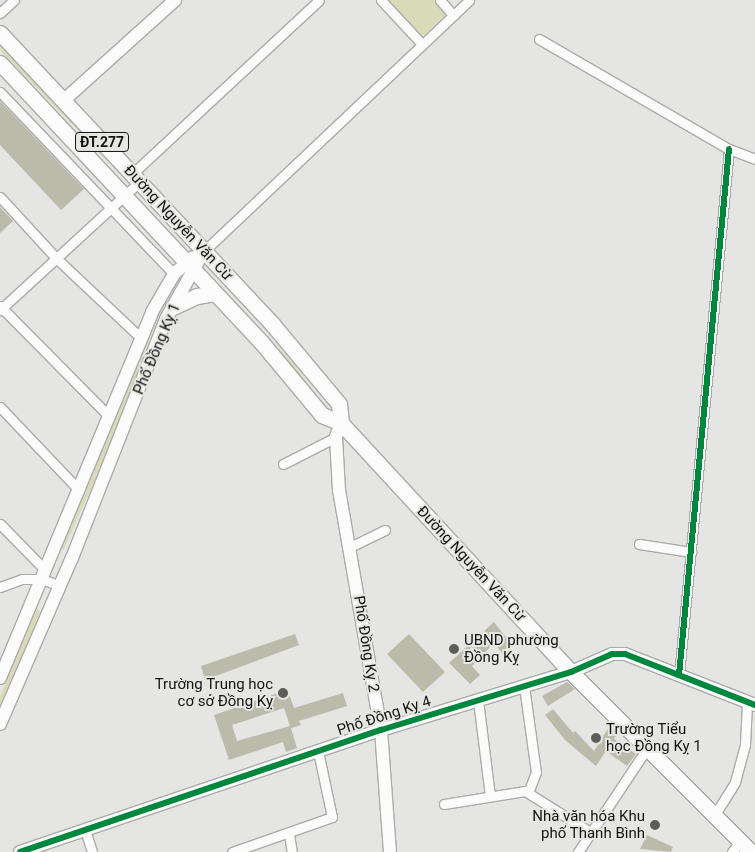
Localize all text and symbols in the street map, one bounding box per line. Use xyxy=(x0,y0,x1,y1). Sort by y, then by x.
road number: ĐT.277 xyxy=(74,130,130,154)
street label: Đường Nguyễn Văn Cừ xyxy=(120,162,236,284)
street label: Phố Đồng Kỵ 1 xyxy=(130,301,184,397)
street label: Đường Nguyễn Văn Cừ xyxy=(413,503,529,625)
street label: Phố Đồng Kỵ 2 xyxy=(349,594,383,694)
place label: UBND phường Đồng Kỵ xyxy=(464,631,559,666)
marker: UBND phường Đồng Kỵ xyxy=(448,643,460,655)
place label: Trường Trung học cơ sở Đồng Kỵ xyxy=(154,675,273,710)
marker: Trường Trung học cơ sở Đồng Kỵ xyxy=(277,687,289,699)
street label: Phố Đồng Kỵ 4 xyxy=(335,692,433,740)
place label: Trường Tiểu học Đồng Kỵ 1 xyxy=(606,720,702,755)
marker: Trường Tiểu học Đồng Kỵ 1 xyxy=(590,732,602,744)
place label: Nhà văn hóa Khu phố Thanh Bình xyxy=(532,807,645,842)
marker: Nhà văn hóa Khu phố Thanh Bình xyxy=(649,819,661,831)

